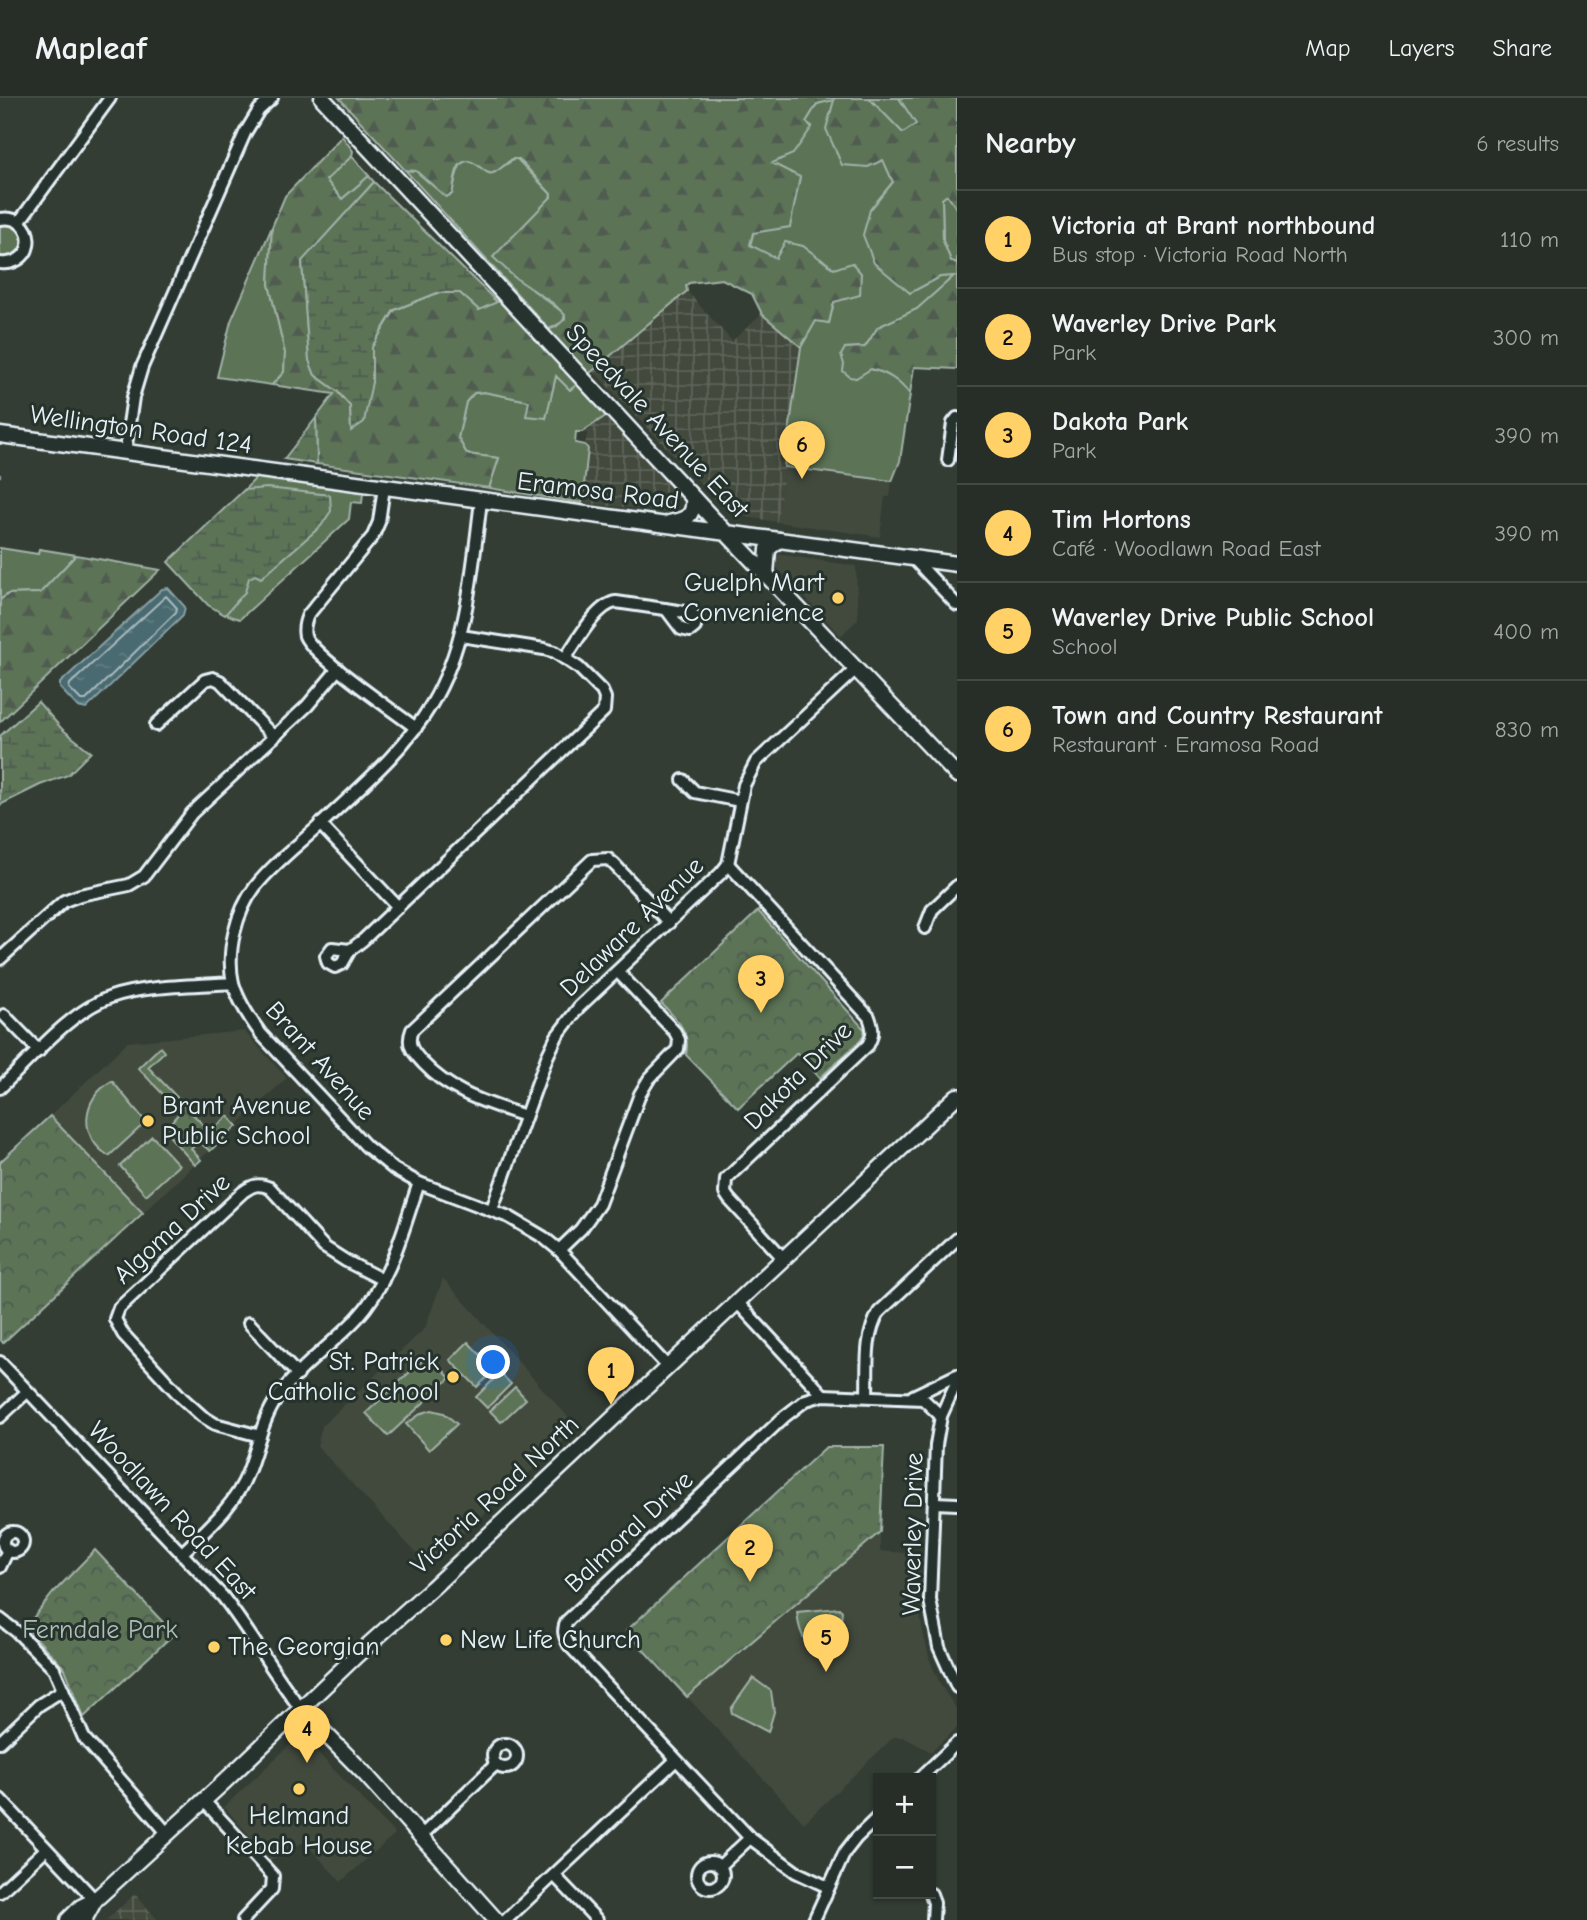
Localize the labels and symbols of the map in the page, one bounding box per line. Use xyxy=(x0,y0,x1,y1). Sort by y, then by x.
street label: Speedvale Avenue East xyxy=(559,318,756,525)
street label: Wellington Road 124 xyxy=(28,400,254,460)
pin: 6 xyxy=(779,421,825,479)
street label: Eramosa Road xyxy=(515,466,681,516)
place label: Guelph Mart Convenience xyxy=(683,568,826,628)
marker: Guelph Mart Convenience xyxy=(830,590,846,606)
street label: Delaware Avenue xyxy=(554,851,710,1003)
pin: 3 xyxy=(738,955,784,1013)
street label: Brant Avenue xyxy=(259,996,381,1126)
street label: Dakota Drive xyxy=(738,1016,858,1136)
place label: Brant Avenue Public School xyxy=(162,1091,311,1151)
marker: Brant Avenue Public School xyxy=(140,1113,156,1129)
street label: Algoma Drive xyxy=(108,1168,236,1290)
your location xyxy=(476,1345,510,1379)
place label: St. Patrick Catholic School xyxy=(268,1347,439,1407)
pin: 1 xyxy=(588,1347,634,1405)
marker: St. Patrick Catholic School xyxy=(445,1369,461,1385)
street label: Victoria Road North xyxy=(405,1410,585,1580)
street label: Woodlawn Road East xyxy=(82,1416,263,1607)
street label: Waverley Drive xyxy=(897,1452,929,1616)
street label: Balmoral Drive xyxy=(559,1465,699,1599)
pin: 2 xyxy=(727,1524,773,1582)
pin: 5 xyxy=(803,1614,849,1672)
park label: Ferndale Park xyxy=(22,1615,178,1645)
place label: New Life Church xyxy=(460,1625,641,1655)
place label: The Georgian xyxy=(228,1632,380,1662)
marker: New Life Church xyxy=(438,1632,454,1648)
marker: The Georgian xyxy=(206,1639,222,1655)
pin: 4 xyxy=(284,1705,330,1763)
marker: Helmand Kebab House xyxy=(291,1781,307,1797)
place label: Helmand Kebab House xyxy=(225,1801,373,1861)

